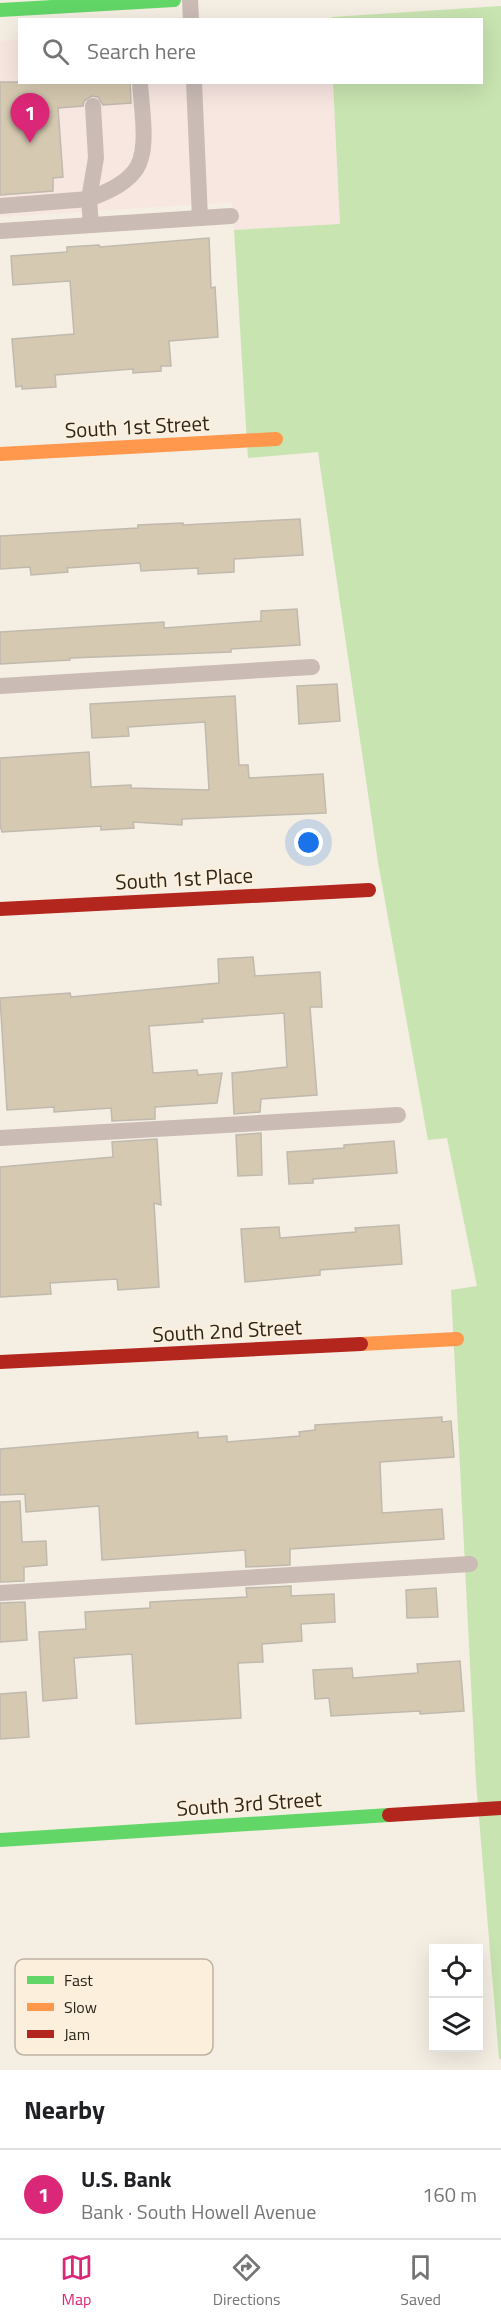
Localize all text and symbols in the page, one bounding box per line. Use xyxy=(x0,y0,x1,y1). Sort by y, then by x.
search box xyxy=(18,18,483,84)
text: Search here xyxy=(87,34,196,68)
icon: search xyxy=(39,35,72,68)
pin: 1 xyxy=(10,94,50,143)
street label: South 1st Street xyxy=(64,406,211,446)
your location xyxy=(294,828,323,857)
street label: South 1st Place xyxy=(114,858,254,898)
street label: South 2nd Street xyxy=(151,1310,303,1350)
street label: South 3rd Street xyxy=(175,1782,323,1824)
map controls xyxy=(429,1944,483,2052)
button: locate xyxy=(429,1944,483,1998)
legend xyxy=(15,1959,213,2055)
text: Fast xyxy=(64,1968,93,1992)
text: Slow xyxy=(64,1995,97,2019)
button: layers xyxy=(429,1998,483,2052)
text: Jam xyxy=(64,2022,90,2046)
text: Nearby xyxy=(24,2090,105,2129)
text: U.S. Bank xyxy=(81,2162,171,2196)
text: 1 xyxy=(38,2179,49,2210)
text: 160 m xyxy=(422,2179,477,2210)
text: Bank · South Howell Avenue xyxy=(81,2196,316,2227)
tab: Map xyxy=(60,2251,93,2311)
tab: Directions xyxy=(213,2251,281,2311)
tab: Saved xyxy=(400,2251,441,2311)

